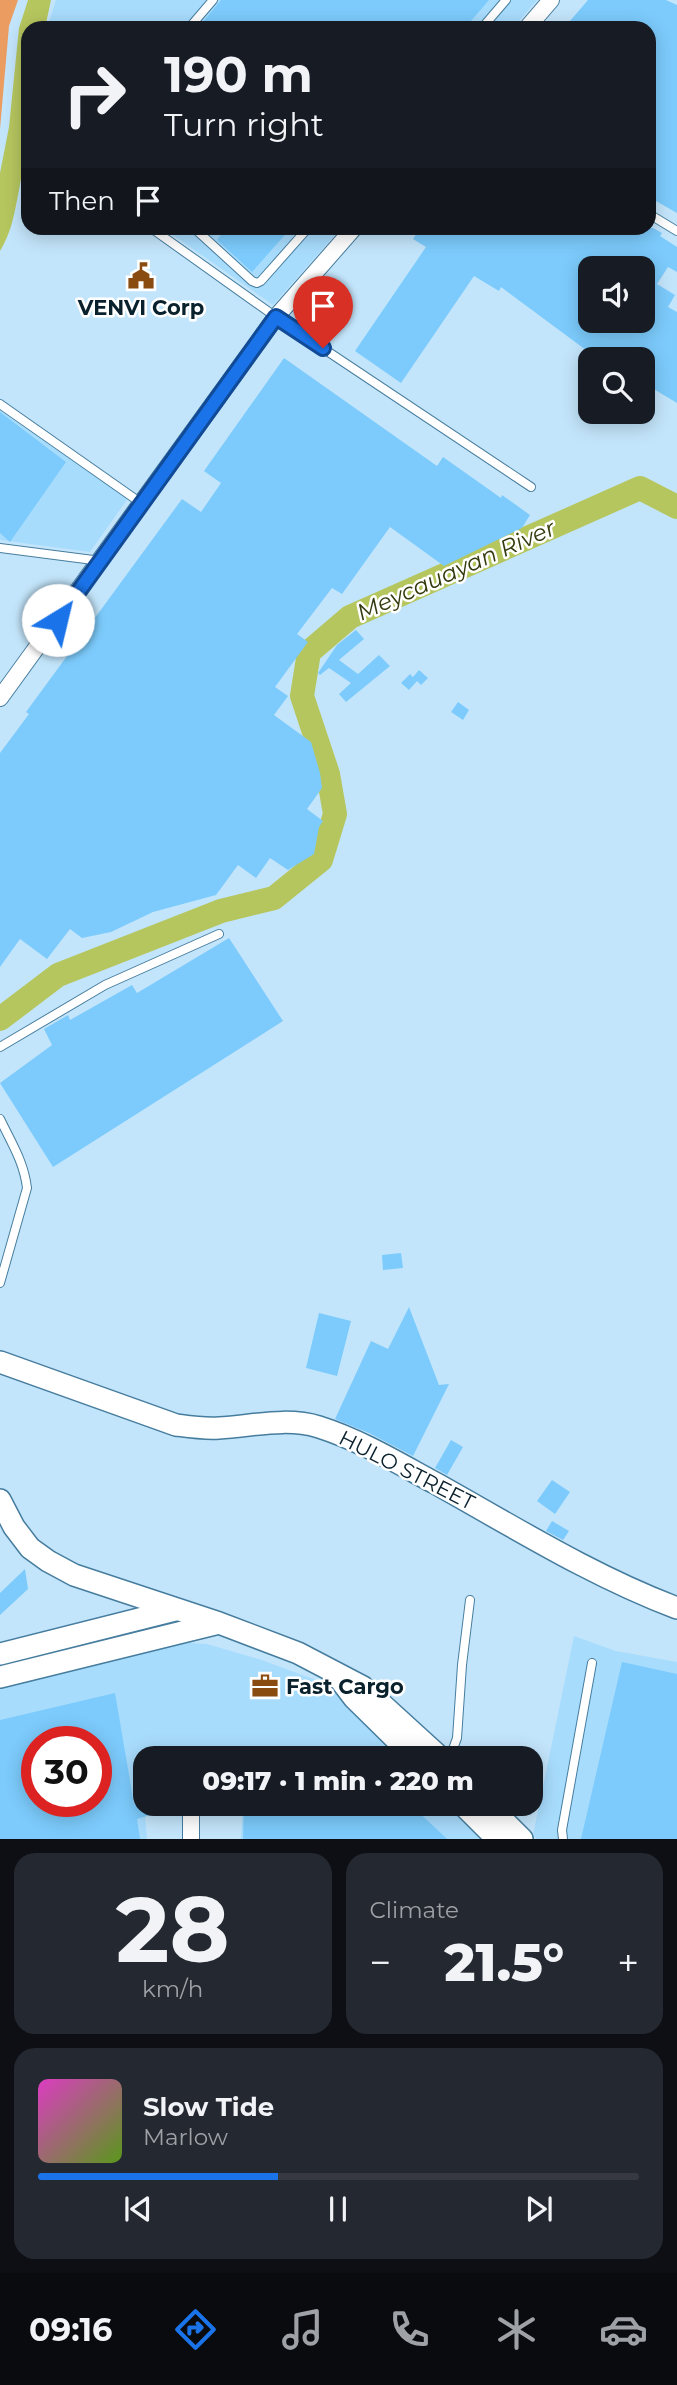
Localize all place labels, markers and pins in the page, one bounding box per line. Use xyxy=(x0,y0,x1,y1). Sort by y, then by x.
public building icon: VENVI Corp xyxy=(126,261,156,291)
pin xyxy=(293,276,353,348)
place label: VENVI Corp xyxy=(77,295,204,320)
office icon: Fast Cargo xyxy=(250,1671,280,1701)
place label: Fast Cargo xyxy=(286,1674,404,1699)

